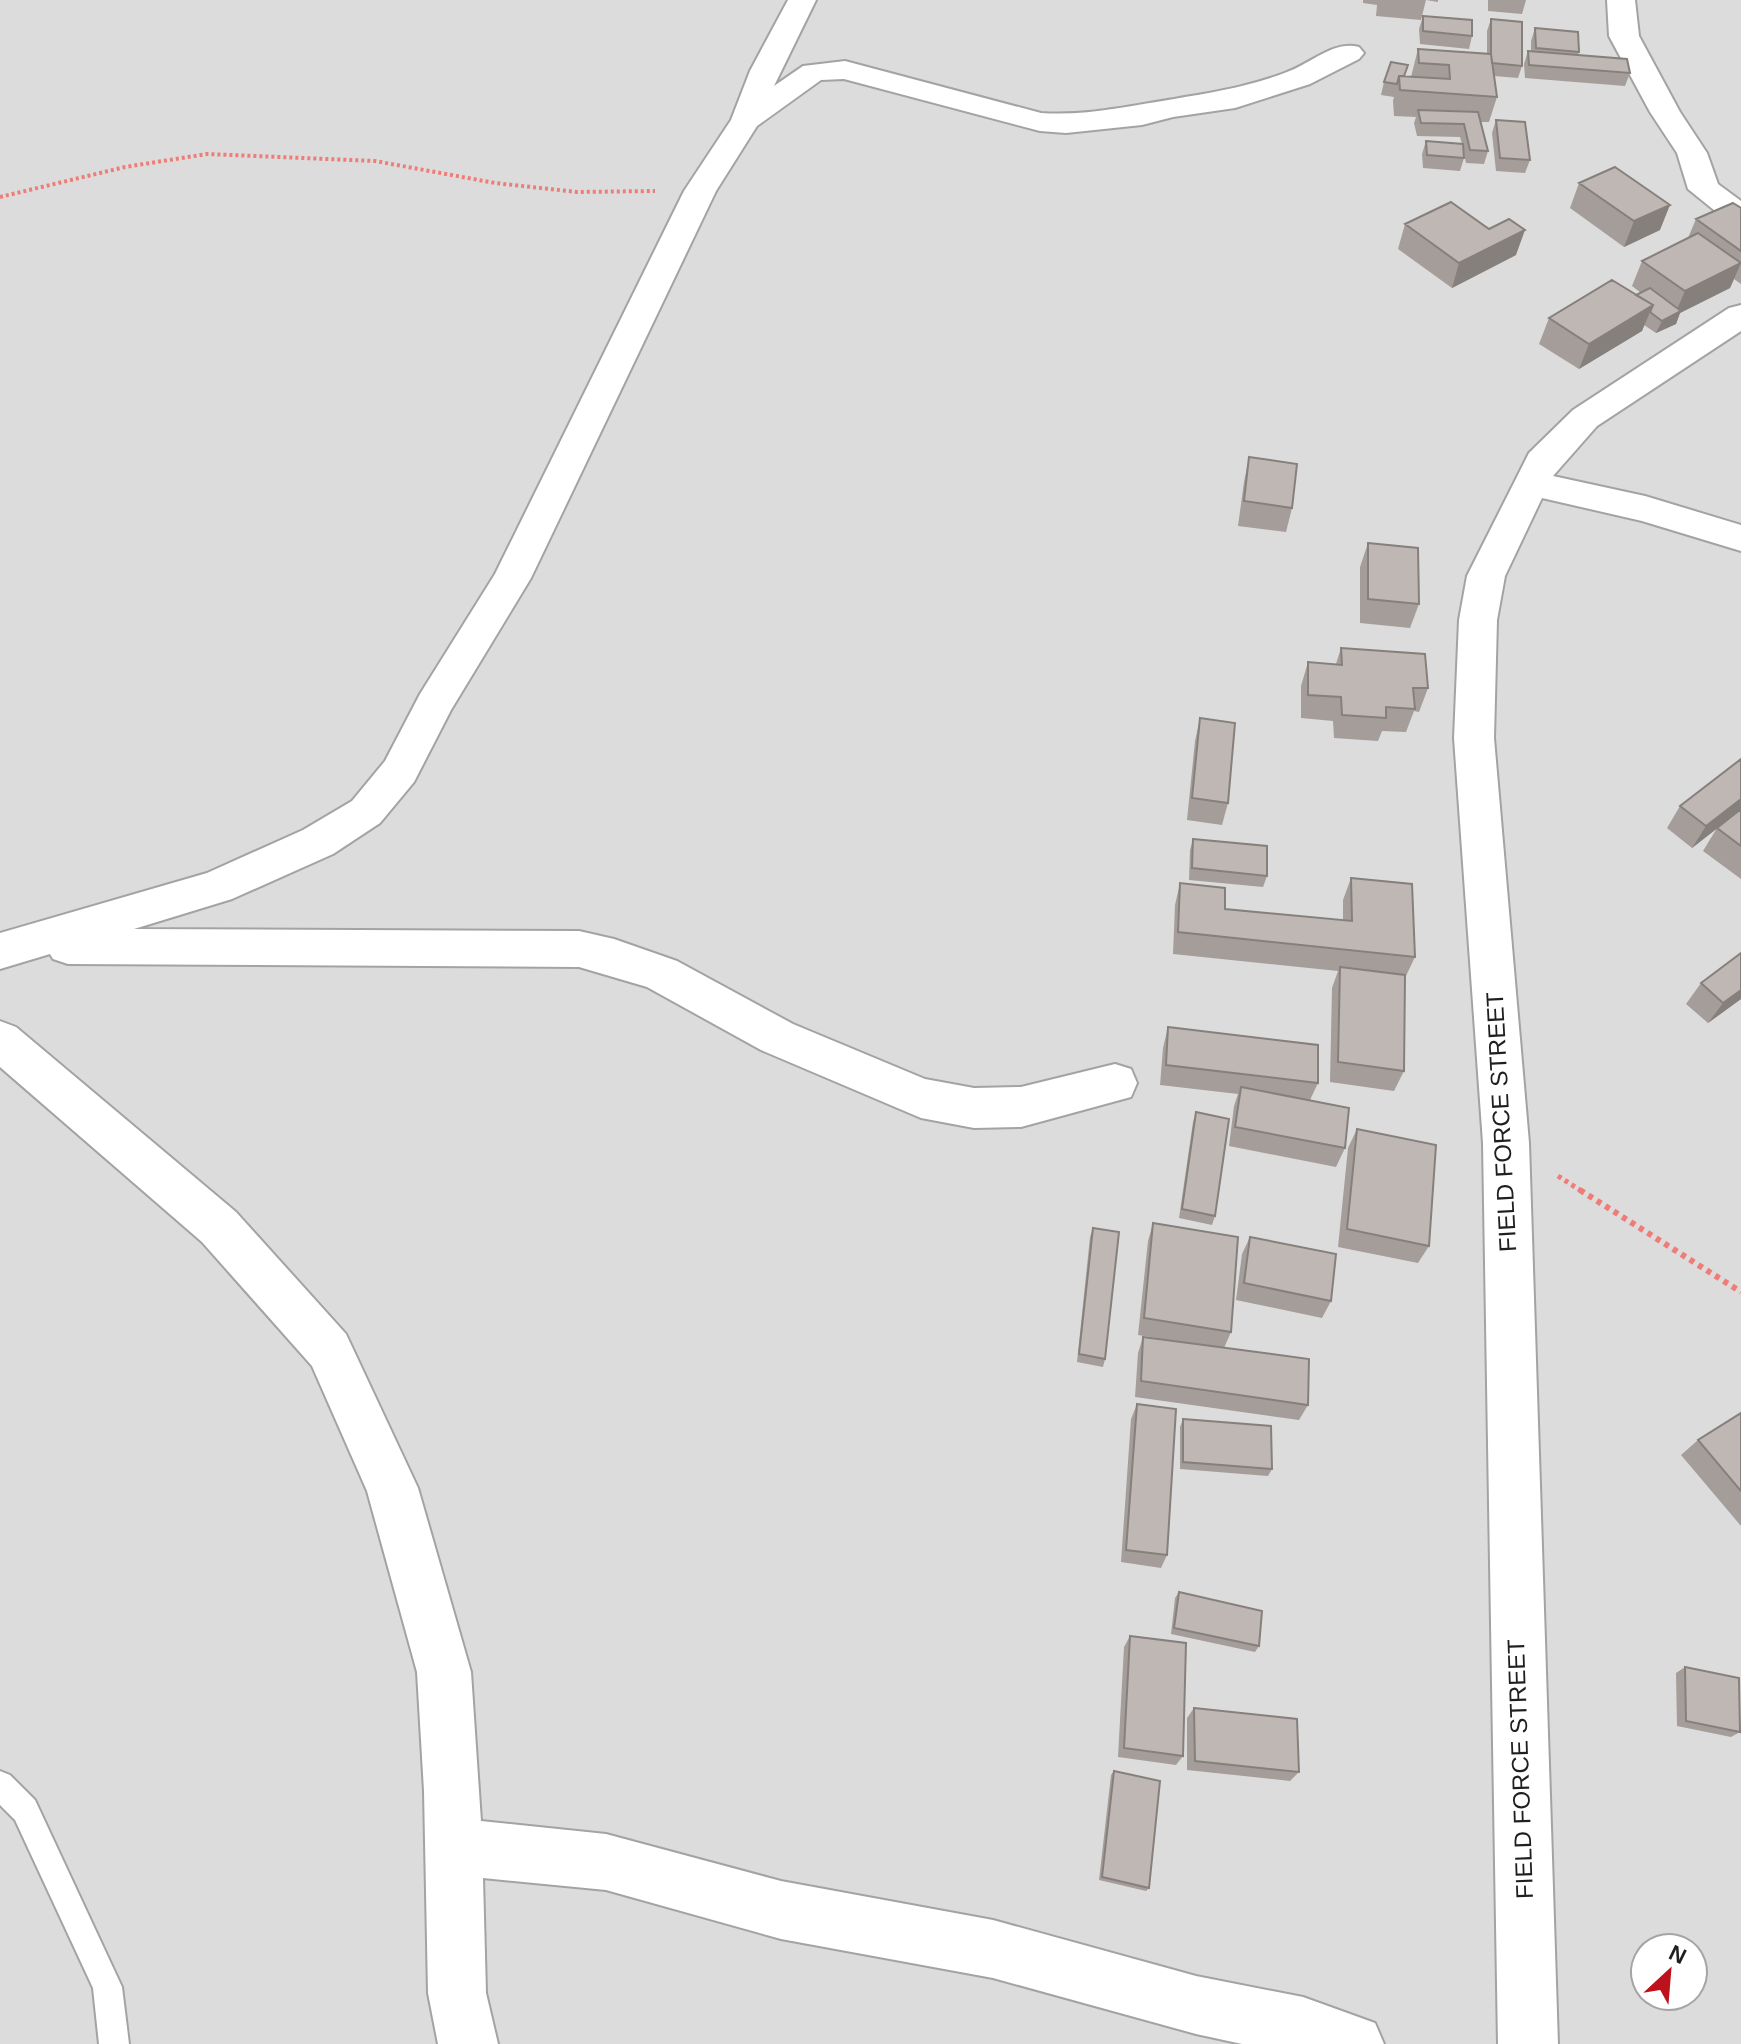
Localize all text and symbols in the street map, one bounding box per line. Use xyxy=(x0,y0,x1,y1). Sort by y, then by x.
street label: FIELD FORCE STREET xyxy=(1481,991,1521,1253)
street label: FIELD FORCE STREET xyxy=(1502,1638,1538,1899)
north arrow xyxy=(1629,1932,1709,2012)
text: N xyxy=(1665,1940,1690,1969)

